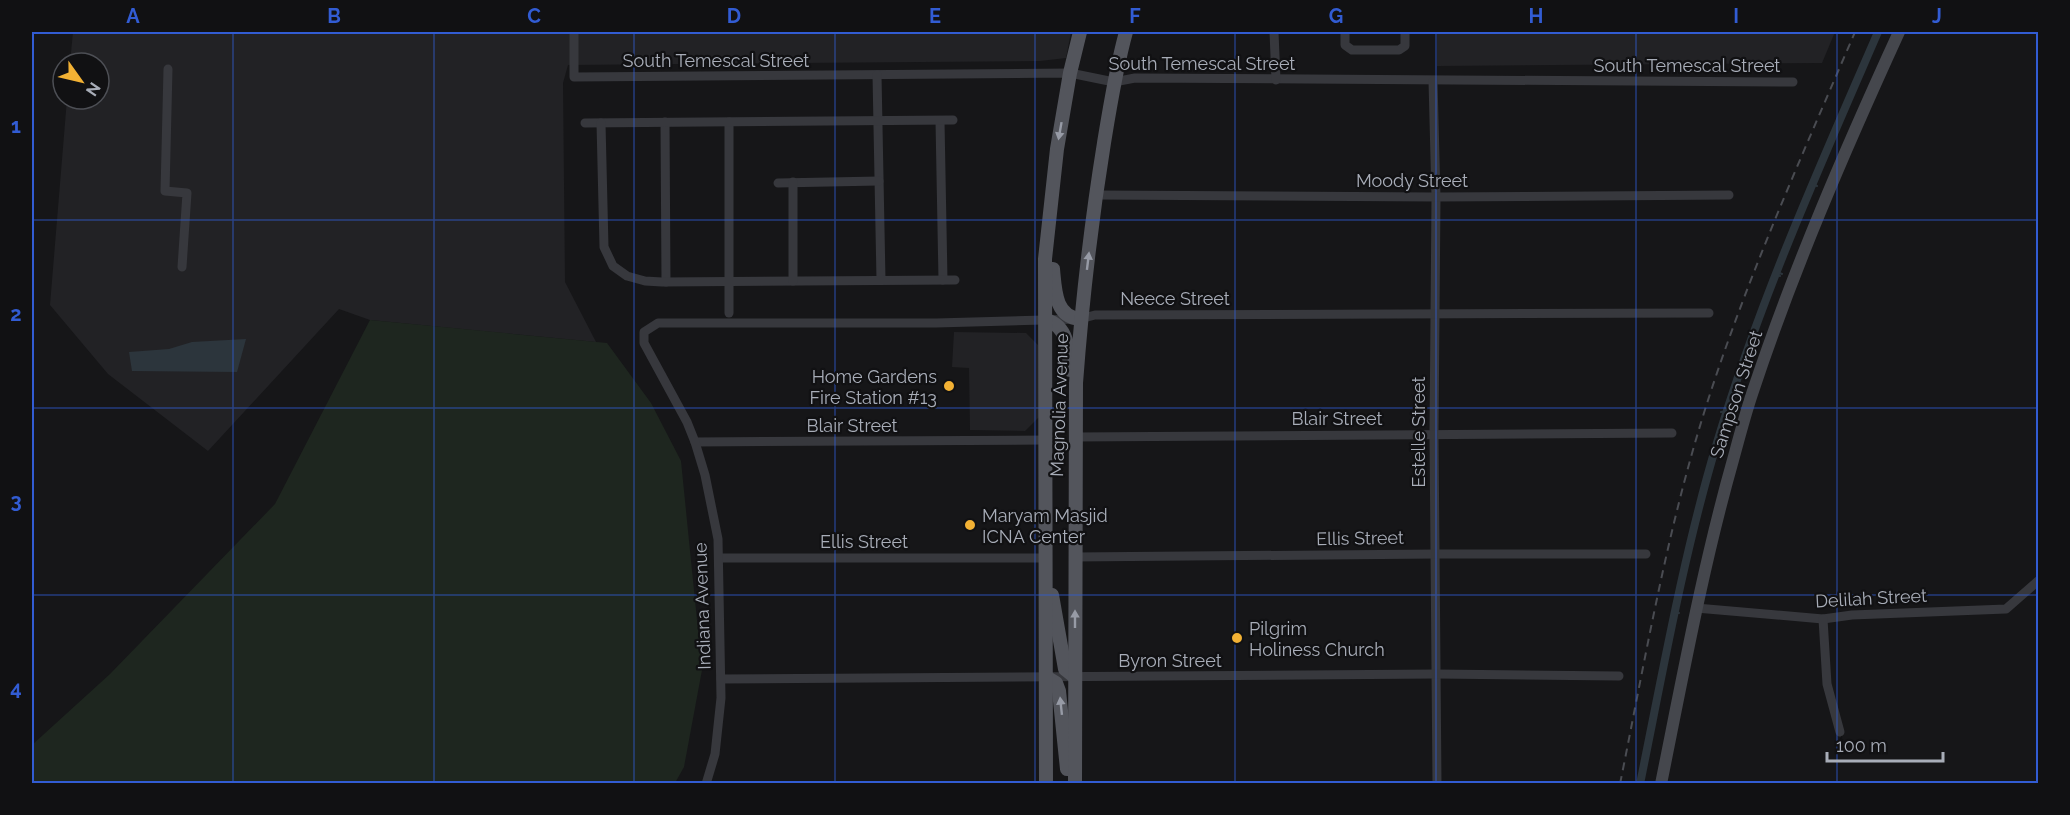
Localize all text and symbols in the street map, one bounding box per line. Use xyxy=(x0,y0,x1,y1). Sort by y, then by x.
text: A xyxy=(126,4,140,28)
text: B xyxy=(327,4,341,28)
text: C xyxy=(527,4,541,28)
text: D xyxy=(727,4,741,28)
text: E xyxy=(929,4,941,28)
text: F xyxy=(1129,4,1141,28)
text: G xyxy=(1329,4,1343,28)
text: H xyxy=(1529,4,1543,28)
text: I xyxy=(1733,4,1739,28)
text: J xyxy=(1932,4,1942,28)
street label: South Temescal Street xyxy=(623,50,809,71)
north arrow xyxy=(51,51,111,111)
street label: South Temescal Street xyxy=(1109,53,1295,74)
street label: South Temescal Street xyxy=(1594,55,1780,76)
text: N xyxy=(82,79,104,99)
text: 1 xyxy=(11,114,21,138)
one-way arrow xyxy=(1056,121,1065,140)
street label: Moody Street xyxy=(1356,170,1468,191)
one-way arrow xyxy=(1083,252,1092,271)
street label: Neece Street xyxy=(1120,288,1230,309)
text: 2 xyxy=(10,302,22,326)
street label: Sampson Street xyxy=(1705,328,1767,460)
street label: Magnolia Avenue xyxy=(1046,332,1072,477)
place label: Home Gardens Fire Station #13 xyxy=(809,366,937,408)
street label: Estelle Street xyxy=(1408,377,1429,487)
marker: Home Gardens Fire Station #13 xyxy=(942,379,956,393)
street label: Blair Street xyxy=(1291,408,1383,429)
street label: Blair Street xyxy=(806,415,898,436)
text: 3 xyxy=(10,489,22,513)
place label: Maryam Masjid ICNA Center xyxy=(982,505,1108,547)
marker: Maryam Masjid ICNA Center xyxy=(963,518,977,532)
street label: Ellis Street xyxy=(1316,527,1404,549)
street label: Ellis Street xyxy=(820,531,908,552)
street label: Indiana Avenue xyxy=(689,542,715,670)
street label: Delilah Street xyxy=(1815,585,1927,611)
one-way arrow xyxy=(1070,609,1080,628)
place label: Pilgrim Holiness Church xyxy=(1249,618,1385,660)
marker: Pilgrim Holiness Church xyxy=(1230,631,1244,645)
street label: Byron Street xyxy=(1118,650,1222,671)
text: 4 xyxy=(10,676,22,700)
one-way arrow xyxy=(1056,696,1066,715)
scale bar xyxy=(1827,725,1942,763)
text: 100 m xyxy=(1836,735,1887,756)

